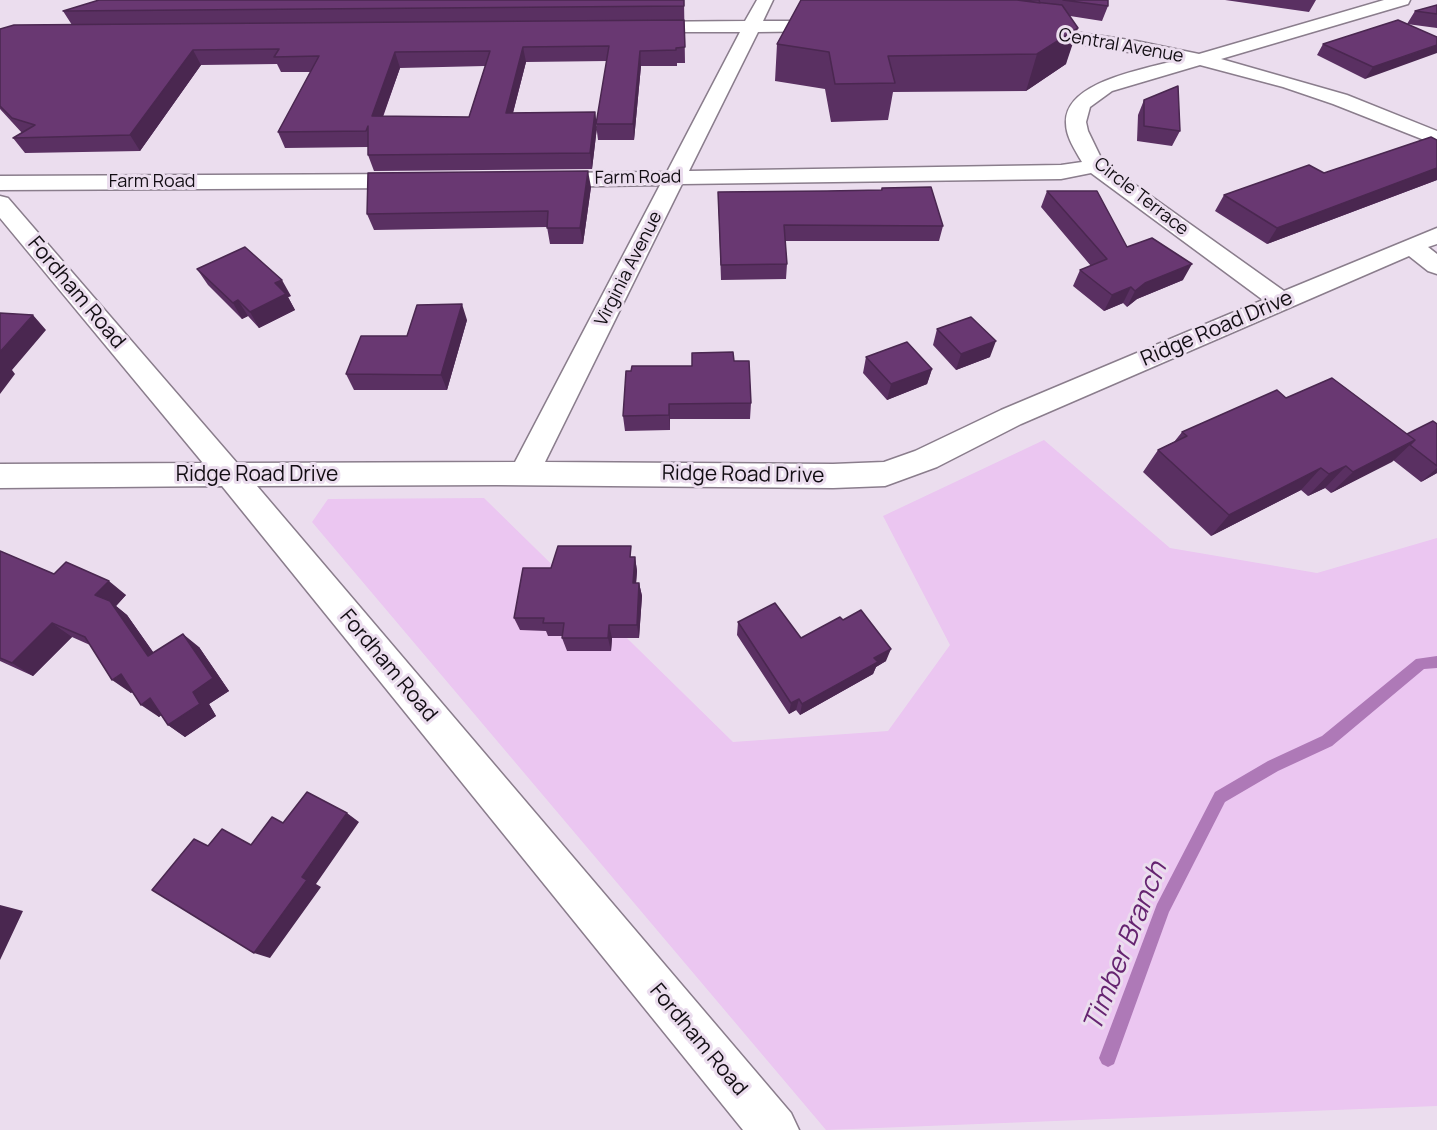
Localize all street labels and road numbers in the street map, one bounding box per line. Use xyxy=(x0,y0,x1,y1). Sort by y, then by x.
street label: Central Avenue xyxy=(1057,24,1185,68)
street label: Circle Terrace xyxy=(1089,153,1193,241)
street label: Farm Road xyxy=(594,166,682,190)
street label: Farm Road xyxy=(109,171,195,193)
street label: Virginia Avenue xyxy=(591,208,667,330)
street label: Fordham Road xyxy=(22,232,130,354)
street label: Ridge Road Drive xyxy=(1137,286,1297,372)
street label: Ridge Road Drive xyxy=(662,461,824,489)
street label: Ridge Road Drive xyxy=(176,462,338,488)
street label: Fordham Road xyxy=(334,605,442,727)
street label: Fordham Road xyxy=(644,979,752,1101)

